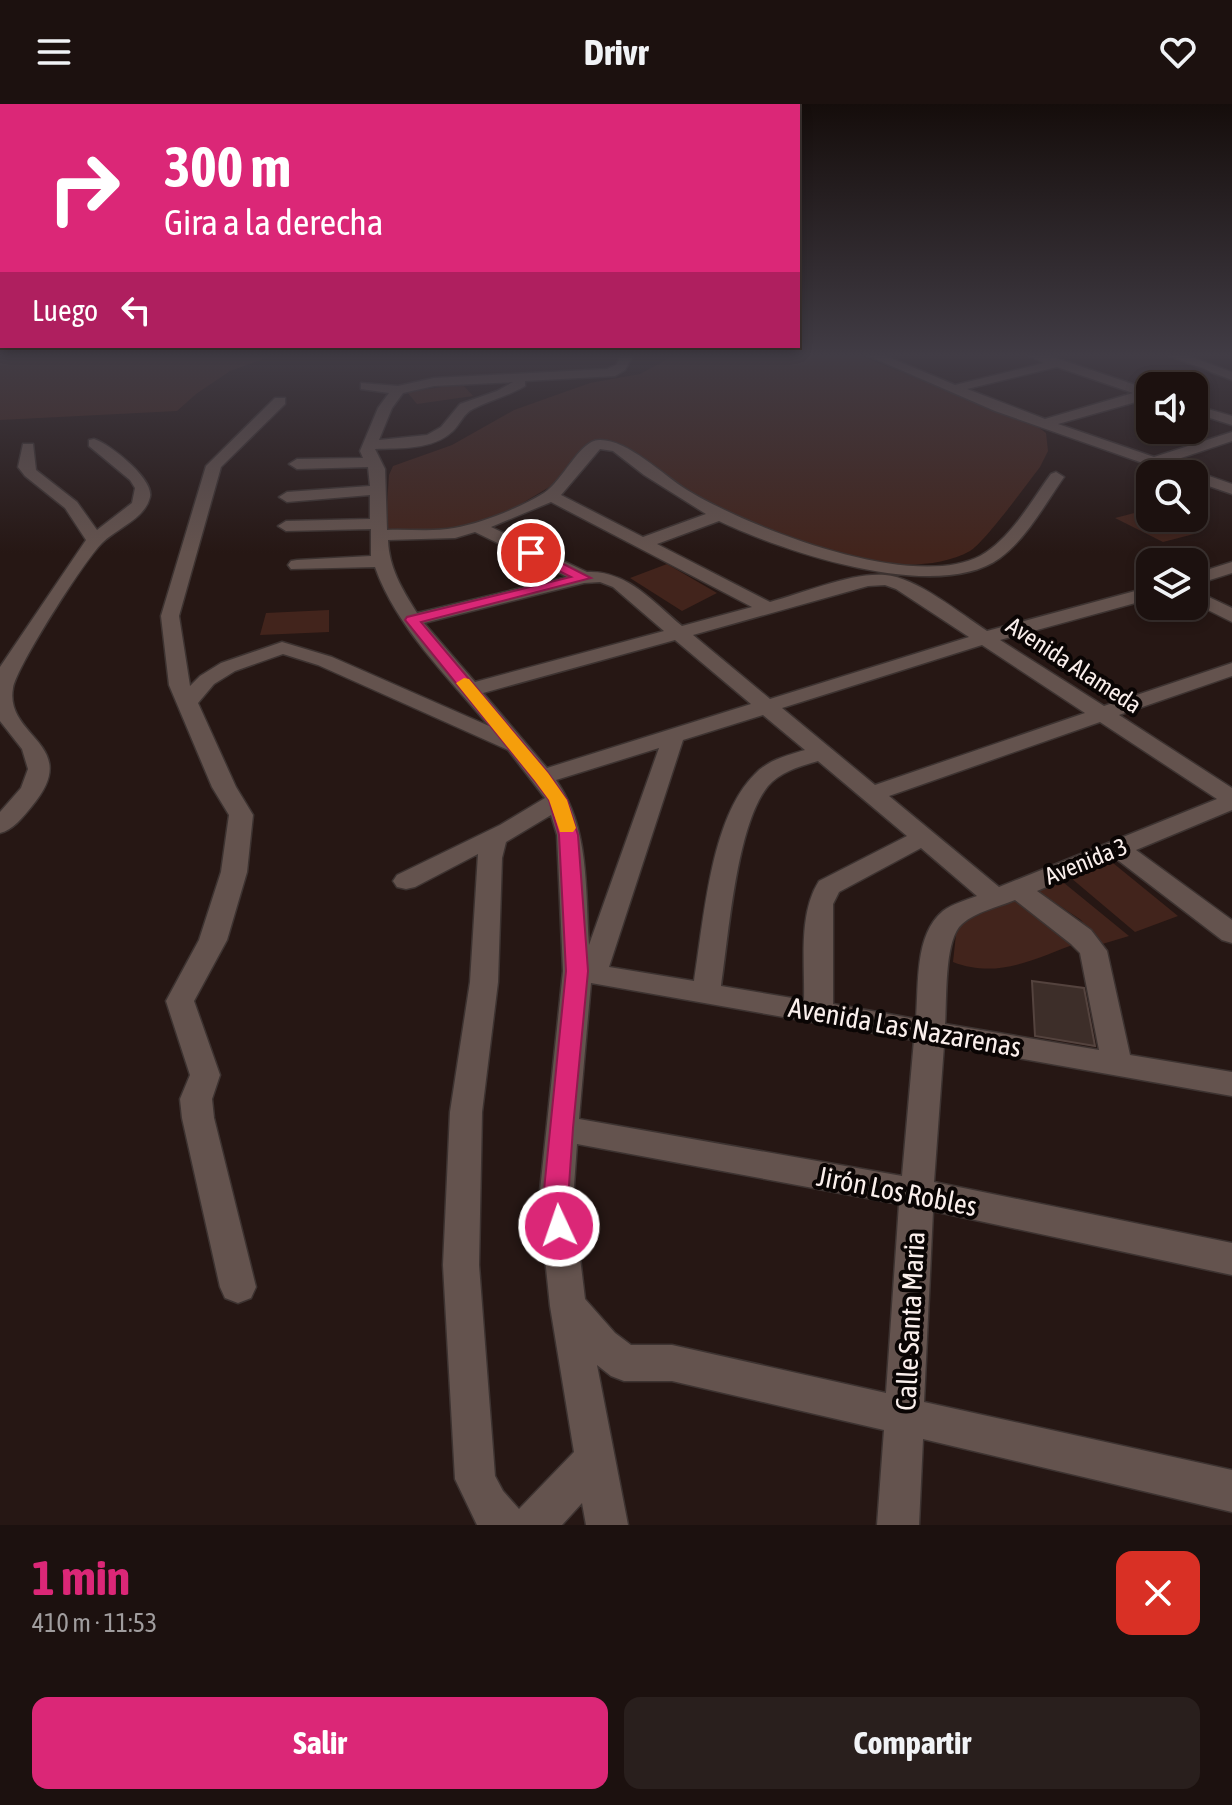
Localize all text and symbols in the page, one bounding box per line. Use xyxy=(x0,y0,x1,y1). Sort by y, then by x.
icon: menu xyxy=(32,30,76,74)
icon: heart xyxy=(1156,30,1200,74)
text: Drivr xyxy=(584,31,648,73)
text: 300 m xyxy=(164,135,291,199)
icon: right xyxy=(32,136,136,240)
text: Gira a la derecha xyxy=(164,201,384,243)
icon: left xyxy=(114,288,158,332)
text: Luego xyxy=(32,293,98,327)
map controls xyxy=(1136,372,1208,620)
button: sound xyxy=(1136,372,1208,444)
button: search xyxy=(1136,460,1208,532)
pin xyxy=(497,519,565,587)
icon: arrive xyxy=(509,531,553,575)
button: layers xyxy=(1136,548,1208,620)
street label: Avenida Alameda xyxy=(1002,611,1146,719)
street label: Avenida 3 xyxy=(1041,832,1131,890)
street label: Avenida Las Nazarenas xyxy=(786,991,1024,1063)
street label: Jirón Los Robles xyxy=(814,1160,980,1222)
position arrow xyxy=(517,1184,601,1268)
street label: Calle Santa Maria xyxy=(889,1231,931,1411)
text: 1 min xyxy=(32,1550,130,1605)
button: close xyxy=(1116,1551,1200,1635)
text: 410 m · 11:53 xyxy=(32,1608,157,1638)
button: Salir xyxy=(32,1697,608,1789)
button: Compartir xyxy=(624,1697,1200,1789)

